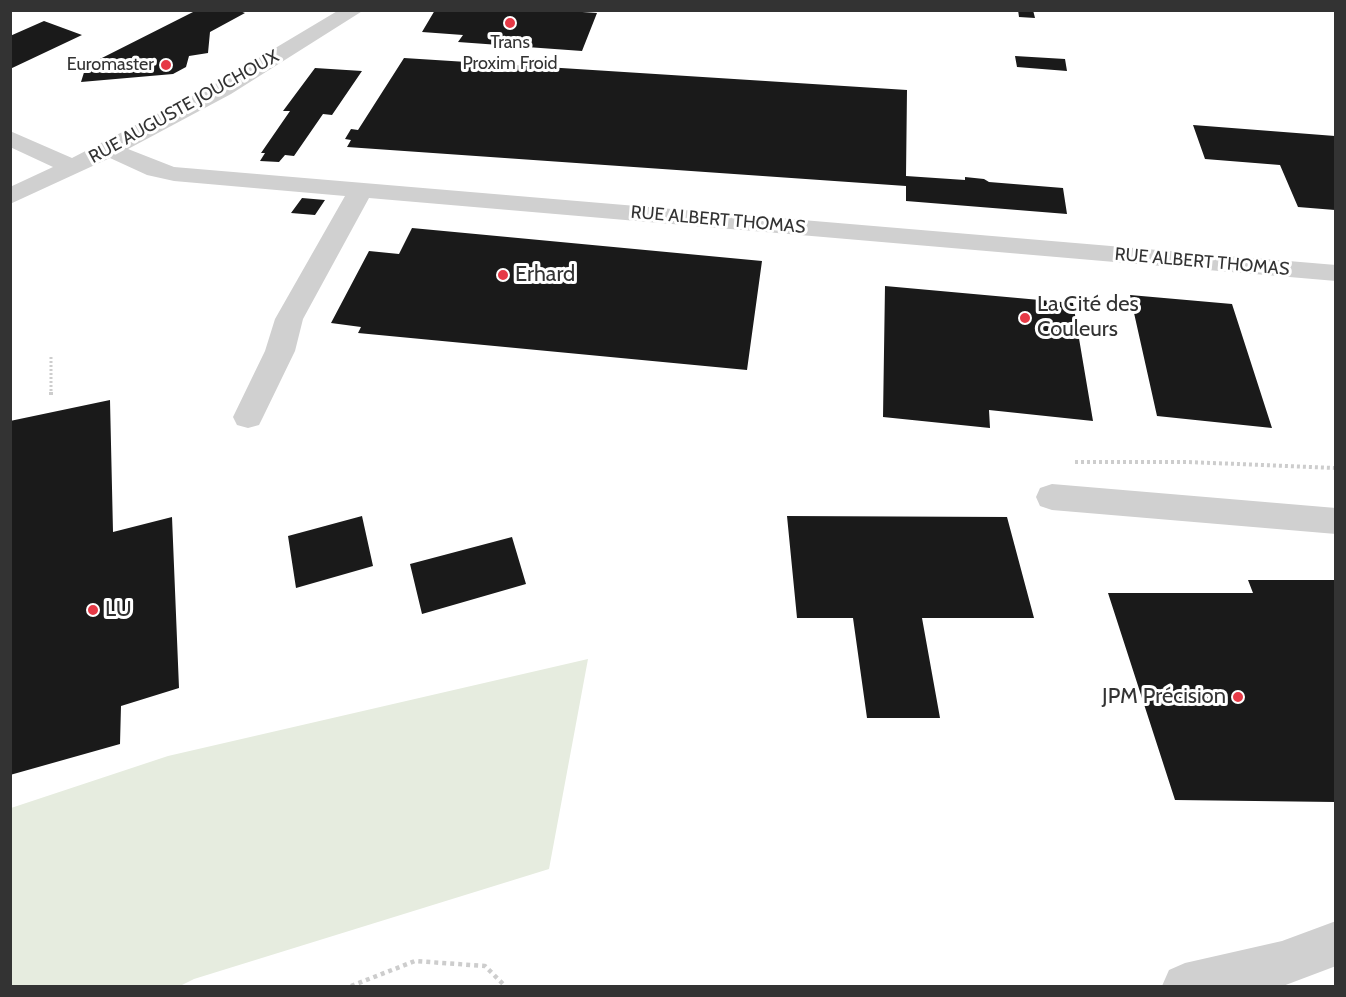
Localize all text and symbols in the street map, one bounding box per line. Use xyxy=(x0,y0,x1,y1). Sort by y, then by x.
marker: Trans Proxim Froid xyxy=(503,16,517,30)
place label: Trans Proxim Froid xyxy=(462,32,558,74)
street label: RUE AUGUSTE JOUCHOUX xyxy=(85,46,283,168)
place label: Euromaster xyxy=(67,54,154,76)
marker: Euromaster xyxy=(159,58,173,72)
street label: RUE ALBERT THOMAS xyxy=(630,202,806,238)
street label: RUE ALBERT THOMAS xyxy=(1114,244,1290,280)
place label: Erhard xyxy=(515,262,575,288)
marker: Erhard xyxy=(496,268,510,282)
place label: La Cité des Couleurs xyxy=(1037,292,1139,344)
marker: La Cité des Couleurs xyxy=(1018,311,1032,325)
place label: LU xyxy=(105,597,132,623)
marker: LU xyxy=(86,603,100,617)
place label: JPM Précision xyxy=(1102,684,1226,710)
marker: JPM Précision xyxy=(1231,690,1245,704)

